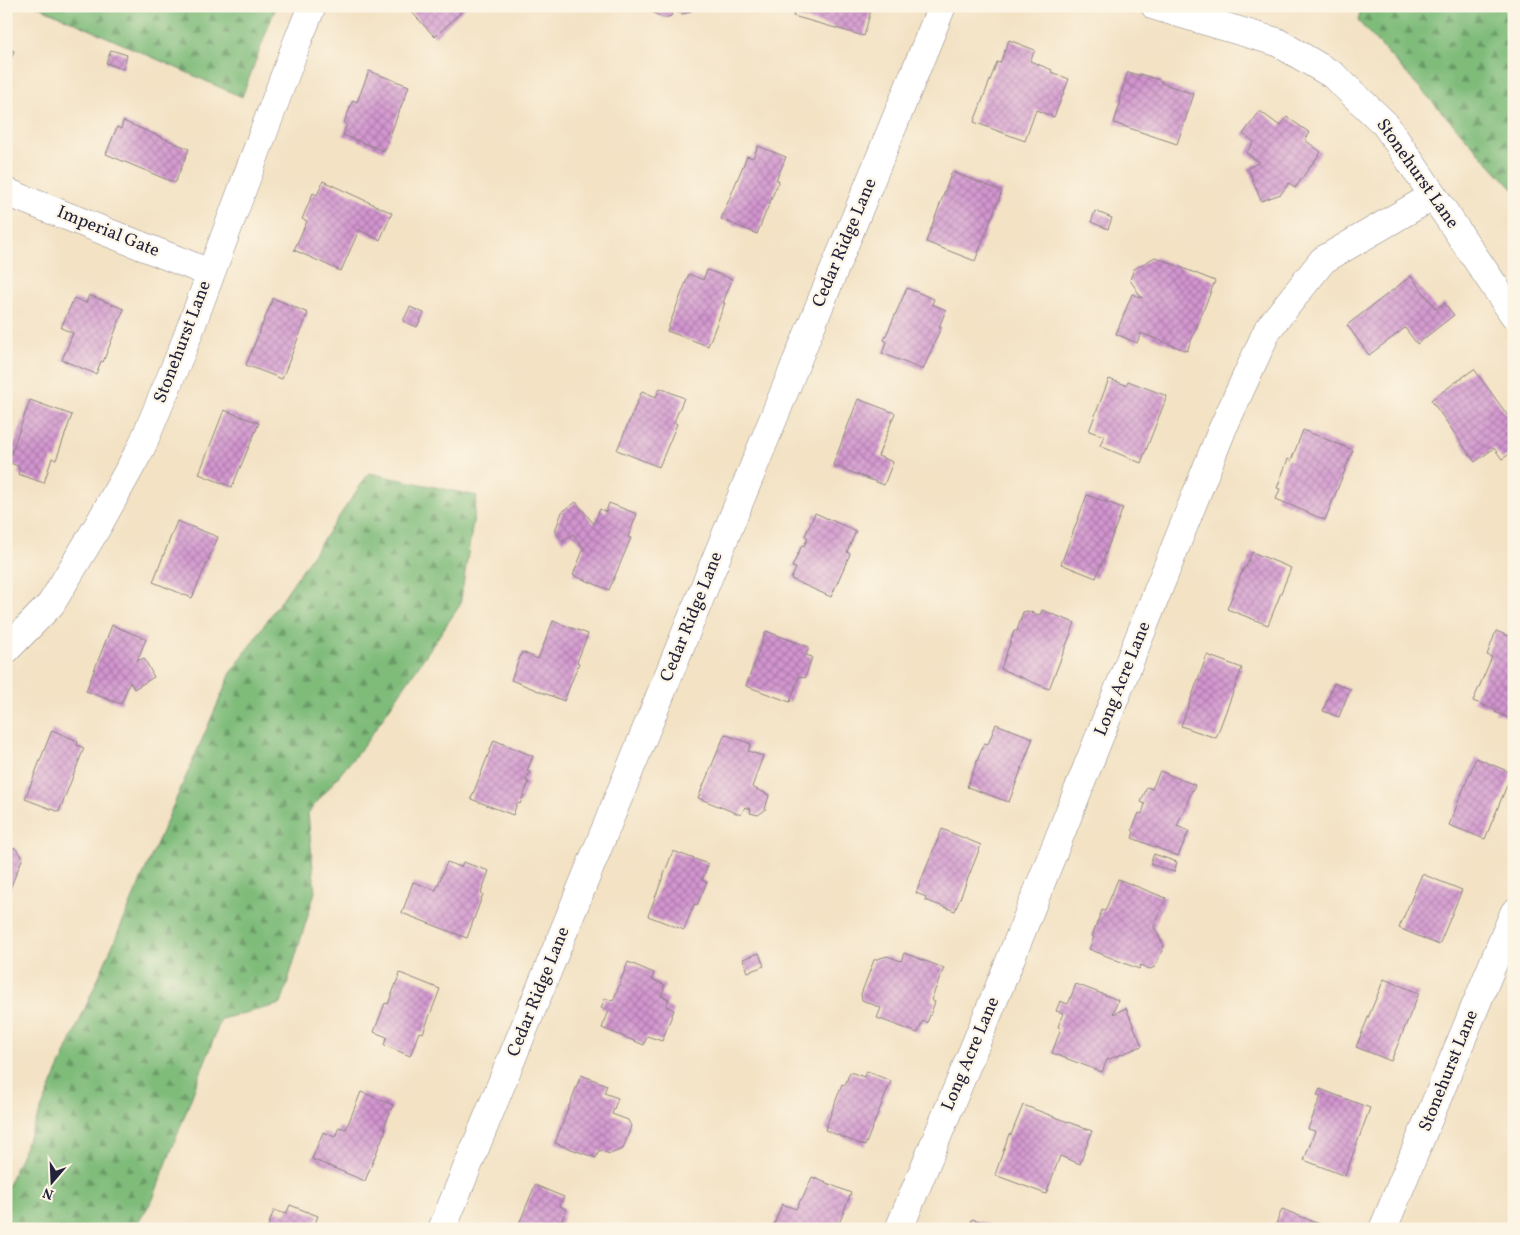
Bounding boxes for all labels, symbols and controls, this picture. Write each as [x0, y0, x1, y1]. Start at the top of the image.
street label: Stonehurst Lane [1370, 114, 1464, 234]
street label: Cedar Ridge Lane [807, 175, 883, 311]
street label: Imperial Gate [53, 200, 163, 264]
street label: Stonehurst Lane [148, 277, 218, 407]
street label: Cedar Ridge Lane [655, 548, 729, 686]
street label: Long Acre Lane [1089, 618, 1157, 740]
street label: Cedar Ridge Lane [502, 923, 576, 1061]
street label: Long Acre Lane [936, 993, 1006, 1115]
street label: Stonehurst Lane [1413, 1006, 1485, 1136]
north arrow [28, 1158, 78, 1208]
text: N [40, 1182, 56, 1204]

